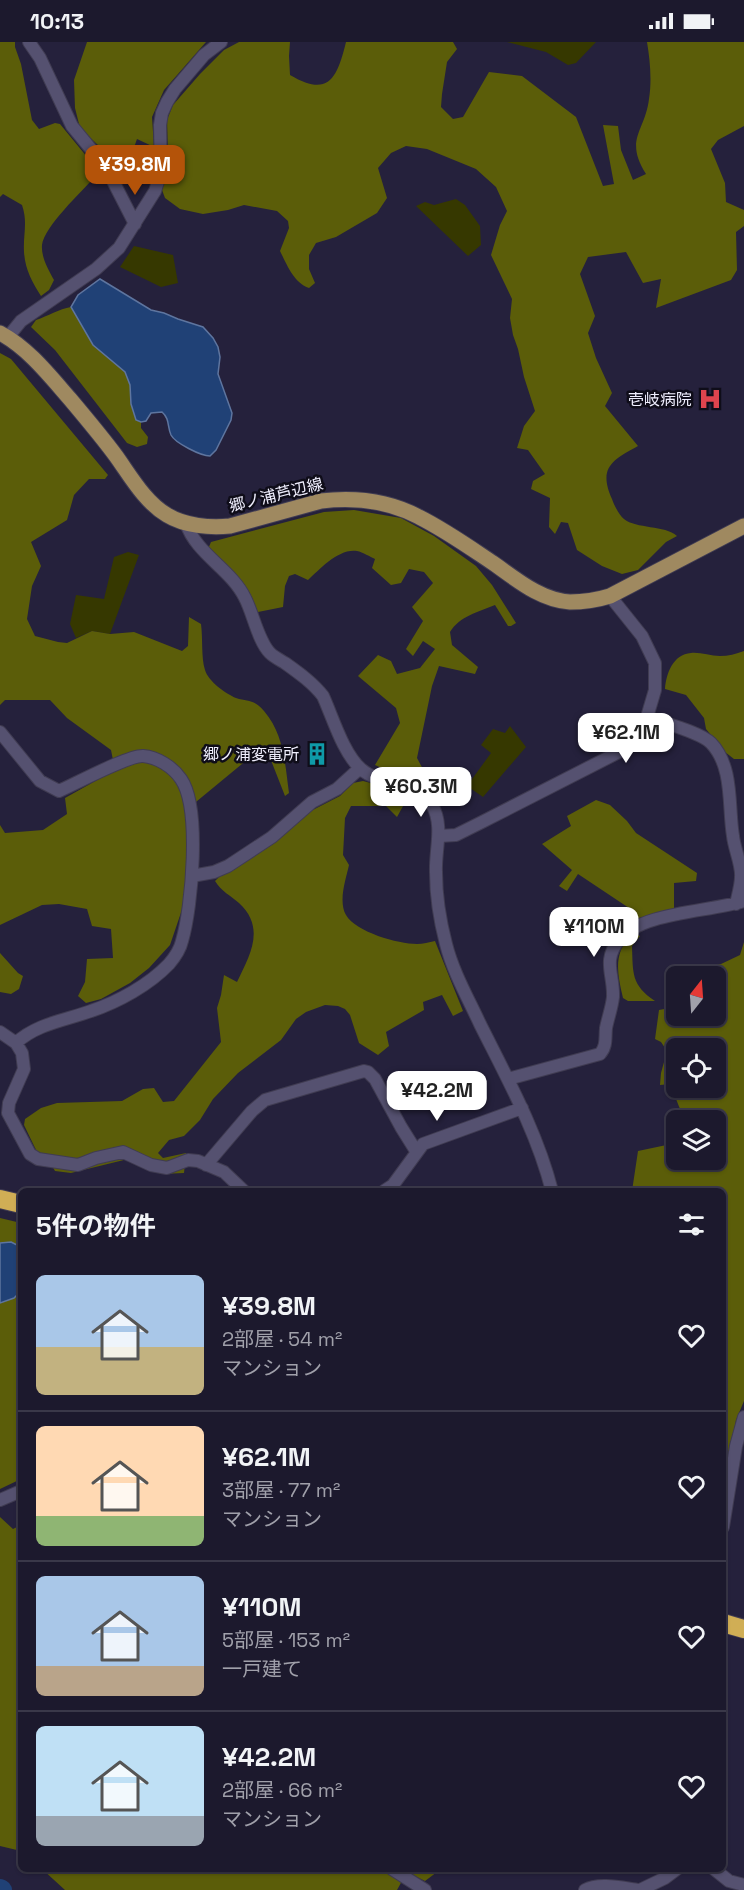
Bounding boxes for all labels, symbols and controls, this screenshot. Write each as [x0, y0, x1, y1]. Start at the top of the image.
text: 10:13 [30, 7, 84, 35]
pin: ¥39.8M [86, 145, 184, 196]
text: ¥39.8M [99, 151, 171, 177]
hospital icon: 壱岐病院 [697, 386, 723, 412]
place label: 壱岐病院 [628, 389, 692, 410]
street label: 郷ノ浦芦辺線 [227, 473, 325, 517]
pin: ¥62.1M [577, 713, 675, 764]
text: ¥62.1M [592, 719, 660, 745]
building icon: 郷ノ浦変電所 [304, 741, 330, 767]
place label: 郷ノ浦変電所 [203, 744, 299, 765]
pin: ¥60.3M [372, 767, 470, 818]
text: ¥60.3M [384, 773, 458, 799]
pin: ¥110M [552, 907, 636, 958]
text: ¥110M [563, 913, 625, 939]
north arrow [666, 966, 726, 1026]
map controls [666, 966, 726, 1170]
button: locate [666, 1038, 726, 1098]
pin: ¥42.2M [388, 1071, 486, 1122]
text: ¥42.2M [401, 1077, 473, 1103]
button: layers [666, 1110, 726, 1170]
icon: filters [675, 1208, 708, 1241]
text: 5件の物件 [36, 1209, 156, 1243]
text: ¥39.8M [222, 1289, 316, 1323]
icon: home [84, 1299, 156, 1371]
icon: heart [675, 1319, 708, 1352]
text: 2部屋 · 54 m² [222, 1326, 342, 1352]
text: マンション [222, 1355, 322, 1381]
text: ¥62.1M [222, 1440, 311, 1474]
icon: home [84, 1450, 156, 1522]
icon: heart [675, 1470, 708, 1503]
text: 3部屋 · 77 m² [222, 1477, 340, 1503]
text: マンション [222, 1506, 322, 1532]
text: ¥110M [222, 1590, 301, 1624]
icon: home [84, 1600, 156, 1672]
icon: heart [675, 1620, 708, 1653]
text: 5部屋 · 153 m² [222, 1627, 350, 1653]
text: 一戸建て [222, 1656, 302, 1682]
text: ¥42.2M [222, 1740, 316, 1774]
icon: home [84, 1750, 156, 1822]
icon: heart [675, 1770, 708, 1803]
text: 2部屋 · 66 m² [222, 1777, 342, 1803]
text: マンション [222, 1806, 322, 1832]

